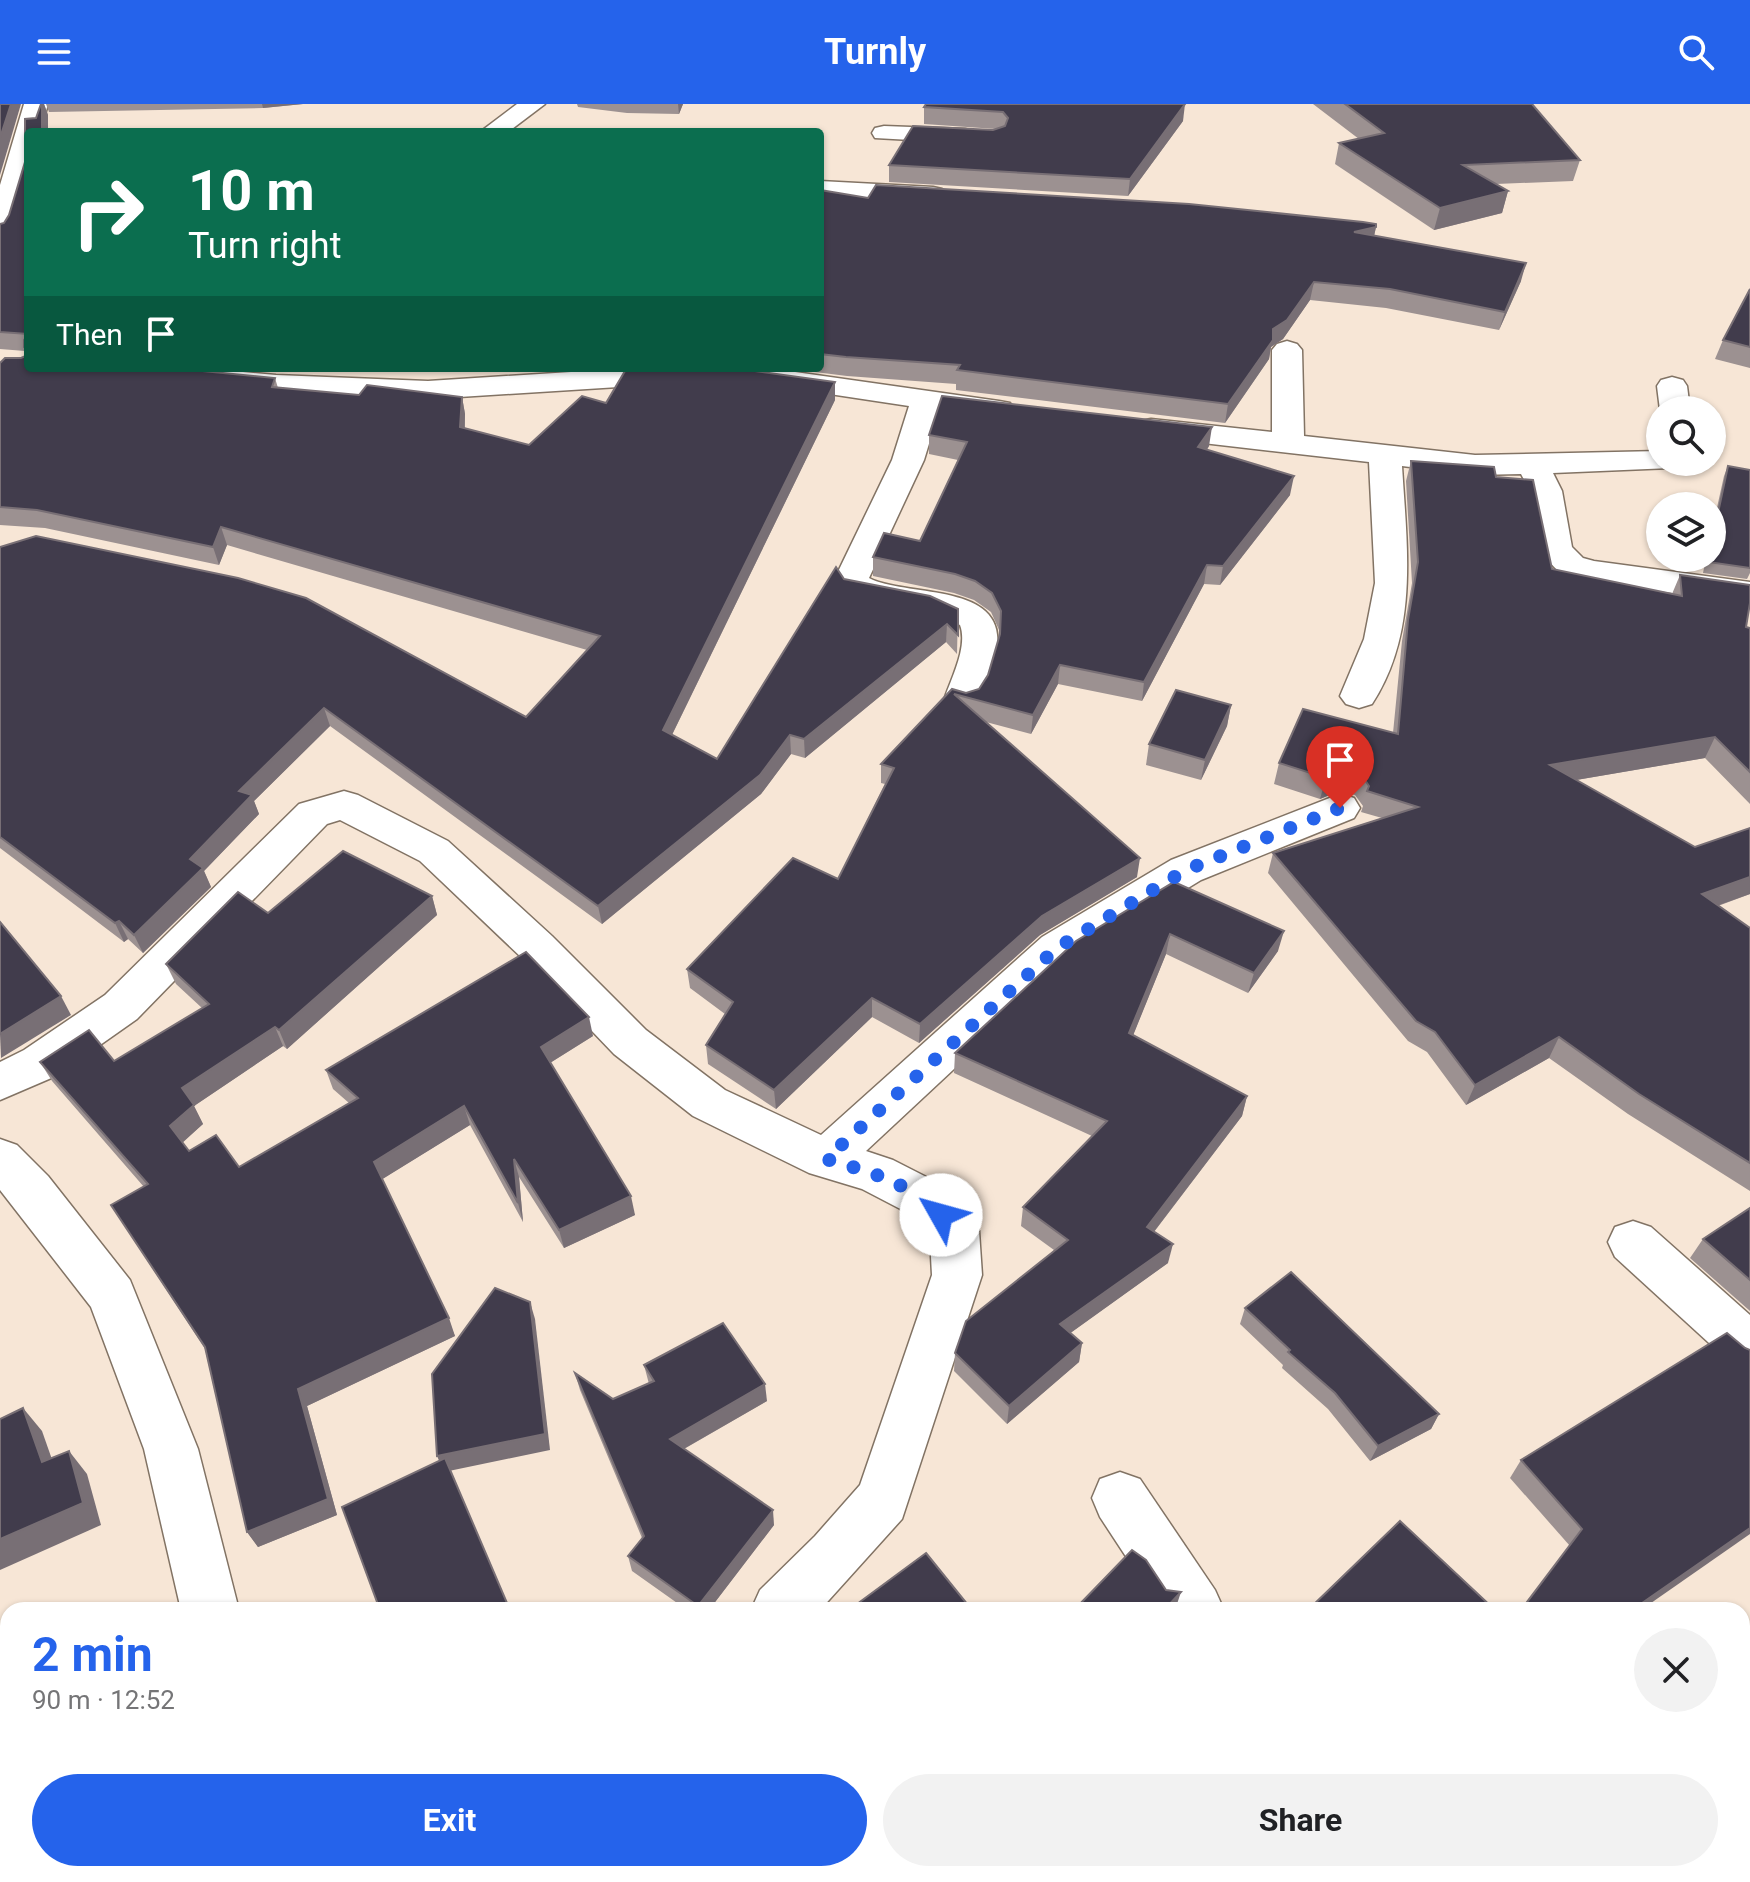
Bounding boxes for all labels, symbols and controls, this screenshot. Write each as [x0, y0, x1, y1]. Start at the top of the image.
icon: menu [32, 30, 76, 74]
icon: search [1674, 30, 1718, 74]
text: Turnly [824, 31, 926, 73]
text: 10 m [188, 158, 315, 224]
icon: right [56, 160, 160, 264]
text: Turn right [188, 225, 341, 267]
icon: arrive [139, 312, 183, 356]
text: Then [56, 317, 123, 352]
map controls [1646, 396, 1726, 572]
button: search [1646, 396, 1726, 476]
button: layers [1646, 492, 1726, 572]
pin [1306, 726, 1374, 808]
icon: arrive [1318, 738, 1362, 782]
position arrow [899, 1173, 983, 1257]
text: 2 min [32, 1626, 153, 1683]
button: close [1634, 1628, 1718, 1712]
text: 90 m · 12:52 [32, 1685, 175, 1715]
button: Exit [32, 1774, 867, 1866]
button: Share [883, 1774, 1718, 1866]

